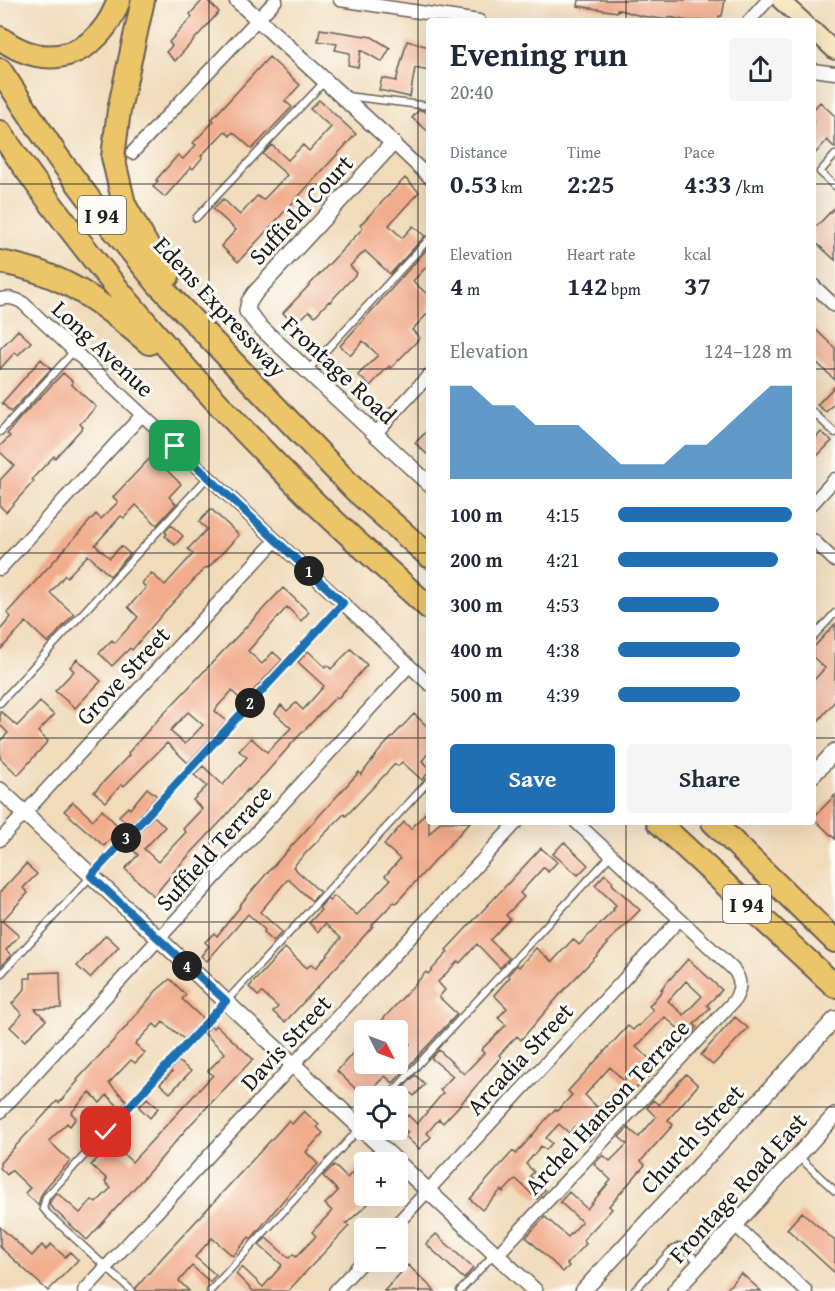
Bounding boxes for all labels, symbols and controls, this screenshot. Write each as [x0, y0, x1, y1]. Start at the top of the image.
text: Evening run [450, 30, 627, 78]
button: share [729, 38, 792, 101]
text: 20:40 [450, 77, 493, 106]
text: Distance [450, 140, 507, 164]
text: Time [567, 140, 601, 164]
text: Pace [684, 140, 715, 164]
street label: Suffield Court [240, 146, 361, 273]
text: 0.53 [450, 164, 498, 203]
text: 2:25 [567, 164, 615, 203]
text: 4:33 [684, 164, 732, 203]
text: km [498, 175, 522, 199]
text: /km [732, 175, 764, 199]
road number: I 94 [78, 196, 126, 234]
street label: Edens Expressway [146, 228, 295, 385]
text: Elevation [450, 242, 513, 266]
text: Heart rate [567, 242, 636, 266]
text: kcal [684, 242, 711, 266]
text: 4 [450, 266, 463, 305]
text: 142 [567, 266, 607, 305]
text: 37 [684, 266, 711, 305]
text: m [463, 277, 480, 301]
text: bpm [607, 277, 641, 301]
street label: Long Avenue [44, 292, 162, 405]
street label: Frontage Road [274, 307, 405, 432]
text: Elevation [450, 336, 528, 365]
text: 124–128 m [704, 336, 792, 365]
pin [149, 420, 200, 471]
icon: arrive [158, 429, 191, 462]
text: 100 m [450, 500, 503, 529]
text: 4:15 [546, 500, 580, 529]
text: 200 m [450, 545, 503, 574]
text: 4:21 [546, 545, 580, 574]
pin: 1 [294, 556, 324, 586]
text: 1 [305, 559, 313, 583]
text: 300 m [450, 590, 503, 619]
text: 4:53 [546, 590, 580, 619]
street label: Grove Street [68, 618, 178, 733]
text: 400 m [450, 635, 503, 664]
text: 4:38 [546, 635, 580, 664]
text: 500 m [450, 680, 503, 709]
text: 4:39 [546, 680, 580, 709]
pin: 2 [235, 688, 265, 718]
text: 2 [246, 691, 254, 715]
button: Save [450, 744, 615, 813]
button: Share [627, 744, 792, 813]
street label: Suffield Terrace [147, 777, 280, 919]
pin: 3 [111, 823, 141, 853]
text: 3 [122, 826, 130, 850]
road number: I 94 [723, 885, 771, 923]
pin: 4 [172, 951, 202, 981]
text: 4 [183, 954, 191, 978]
street label: Davis Street [232, 987, 340, 1098]
street label: Arcadia Street [458, 994, 582, 1123]
street label: Archel Hanson Terrace [516, 1011, 698, 1202]
north arrow [354, 1020, 408, 1074]
map controls [354, 1020, 408, 1272]
street label: Church Street [632, 1076, 752, 1201]
button: locate [354, 1086, 408, 1140]
street label: Frontage Road East [660, 1104, 815, 1271]
pin [80, 1106, 131, 1157]
icon: check [89, 1115, 122, 1148]
button: + [354, 1152, 408, 1206]
button: − [354, 1218, 408, 1272]

